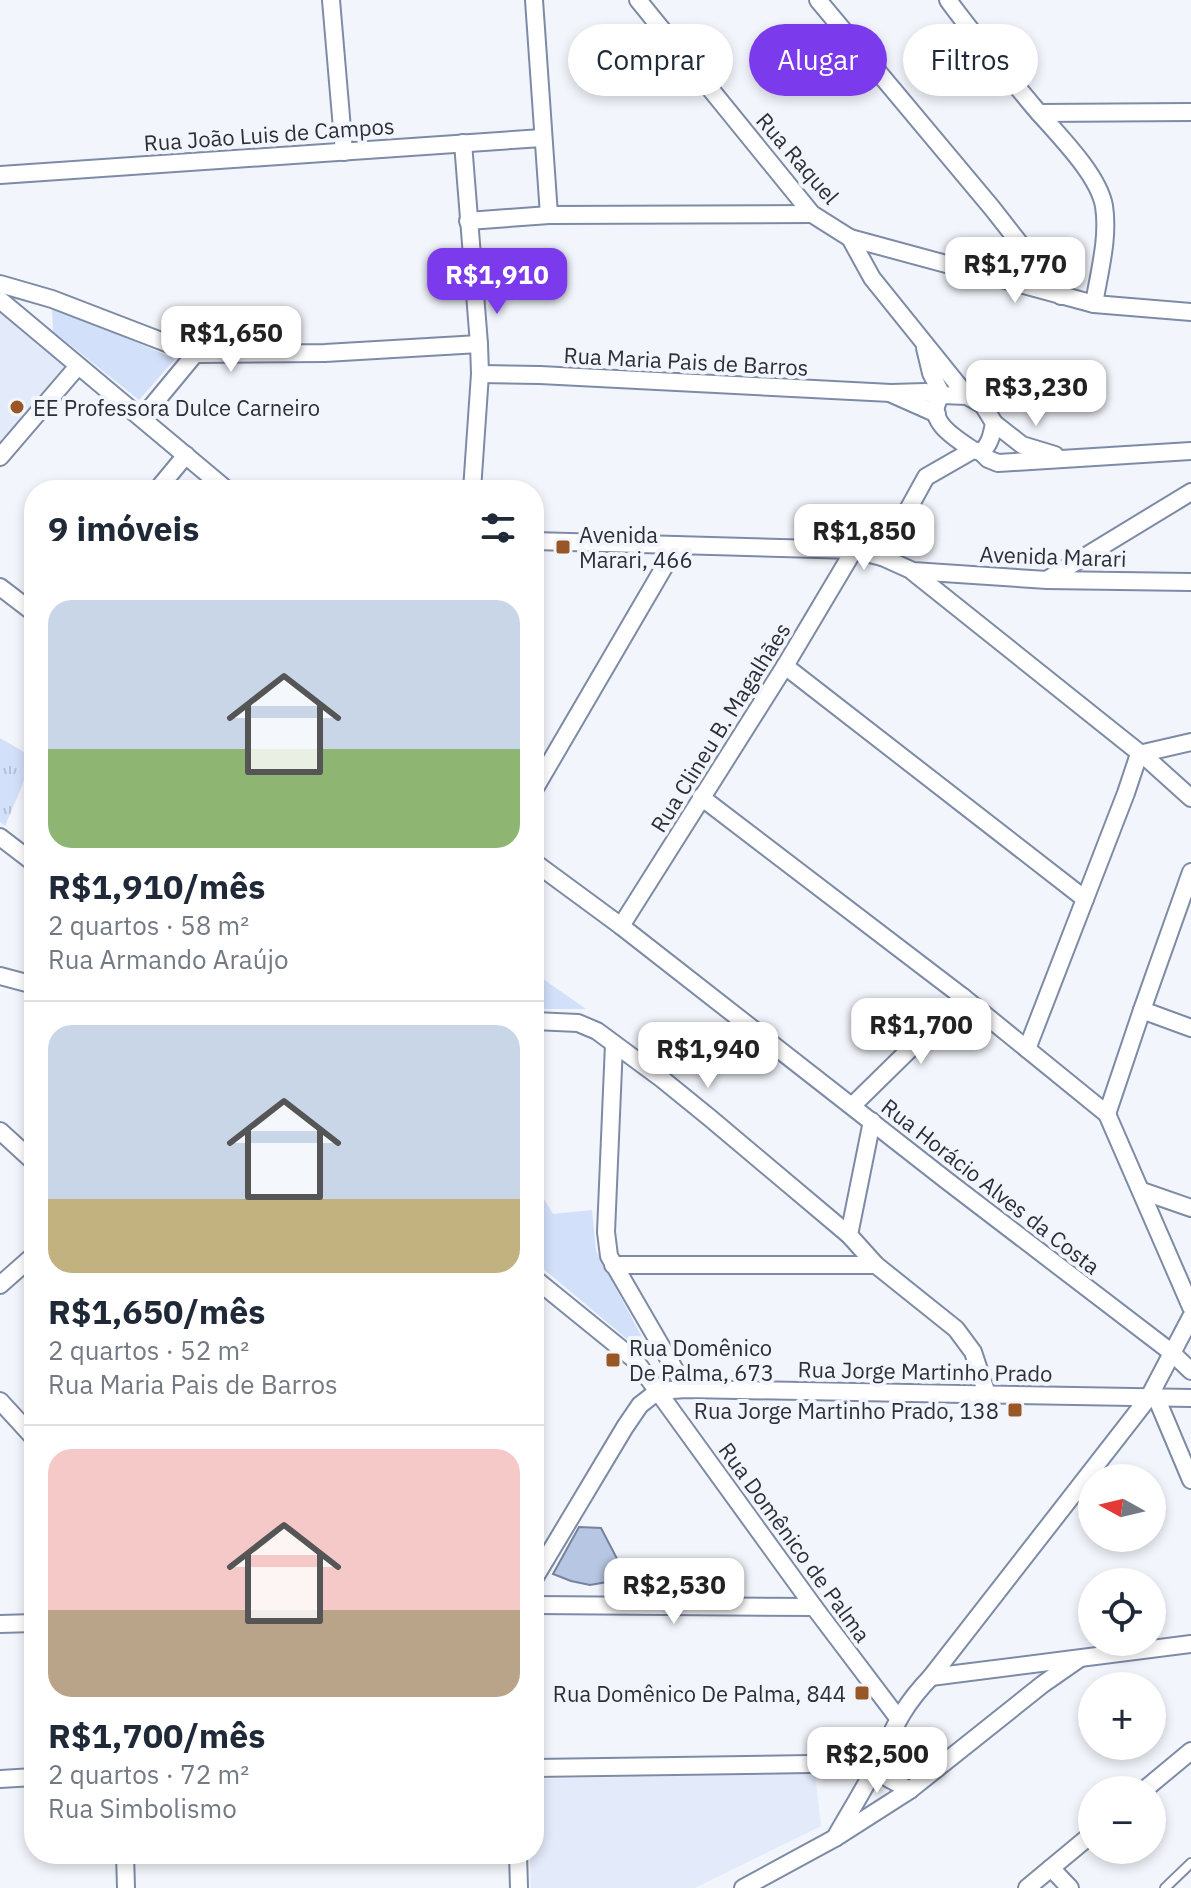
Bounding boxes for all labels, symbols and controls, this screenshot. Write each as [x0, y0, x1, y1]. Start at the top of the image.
chip: Comprar [568, 24, 733, 96]
chip: Alugar [749, 24, 887, 96]
chip: Filtros [903, 24, 1038, 96]
street label: Rua Raquel [750, 106, 846, 210]
street label: Rua João Luis de Campos [143, 111, 395, 157]
pin: R$1,770 [941, 237, 1089, 305]
text: R$1,770 [963, 246, 1067, 280]
pin: R$1,910 [423, 248, 571, 316]
text: R$1,910 [445, 257, 549, 291]
pin: R$1,650 [157, 306, 305, 374]
text: R$1,650 [179, 315, 283, 349]
street label: Rua Maria Pais de Barros [563, 340, 809, 382]
pin: R$3,230 [962, 360, 1110, 428]
text: R$3,230 [984, 369, 1088, 403]
place label: EE Professora Dulce Carneiro [33, 393, 320, 422]
marker: EE Professora Dulce Carneiro [8, 398, 26, 416]
pin: R$1,850 [790, 504, 938, 572]
text: 9 imóveis [48, 506, 199, 550]
icon: filters [476, 506, 520, 550]
text: R$1,850 [812, 513, 916, 547]
place label: Avenida Marari, 466 [579, 520, 693, 574]
marker: Avenida Marari, 466 [554, 538, 572, 556]
street label: Avenida Marari [979, 539, 1127, 573]
street label: Rua Clineu B. Magalhães [644, 617, 796, 837]
icon: home [212, 652, 356, 796]
text: R$1,910/mês [48, 864, 265, 908]
text: 2 quartos · 58 m² [48, 908, 249, 942]
text: Rua Armando Araújo [48, 942, 289, 976]
pin: R$1,700 [847, 998, 995, 1066]
text: R$1,700 [869, 1007, 973, 1041]
pin: R$1,940 [634, 1022, 782, 1090]
text: R$1,940 [656, 1031, 760, 1065]
icon: home [212, 1077, 356, 1221]
street label: Rua Horácio Alves da Costa [876, 1092, 1106, 1281]
text: R$1,650/mês [48, 1289, 265, 1333]
text: 2 quartos · 52 m² [48, 1333, 249, 1367]
place label: Rua Domênico De Palma, 673 [629, 1333, 774, 1387]
marker: Rua Domênico De Palma, 673 [604, 1351, 622, 1369]
street label: Rua Jorge Martinho Prado [797, 1354, 1053, 1388]
text: Rua Maria Pais de Barros [48, 1367, 338, 1401]
place label: Rua Jorge Martinho Prado, 138 [694, 1396, 999, 1425]
marker: Rua Jorge Martinho Prado, 138 [1006, 1401, 1024, 1419]
street label: Rua Domênico de Palma [713, 1436, 877, 1648]
north arrow [1078, 1464, 1166, 1552]
map controls [1078, 1464, 1166, 1864]
icon: home [212, 1501, 356, 1645]
pin: R$2,530 [600, 1558, 748, 1626]
text: R$2,530 [622, 1567, 726, 1601]
button: locate [1078, 1568, 1166, 1656]
button: + [1078, 1672, 1166, 1760]
place label: Rua Domênico De Palma, 844 [553, 1679, 846, 1708]
marker: Rua Domênico De Palma, 844 [853, 1684, 871, 1702]
text: R$1,700/mês [48, 1713, 265, 1757]
pin: R$2,500 [803, 1727, 951, 1795]
text: R$2,500 [825, 1736, 929, 1770]
text: 2 quartos · 72 m² [48, 1757, 249, 1791]
button: − [1078, 1776, 1166, 1864]
text: Rua Simbolismo [48, 1791, 237, 1825]

